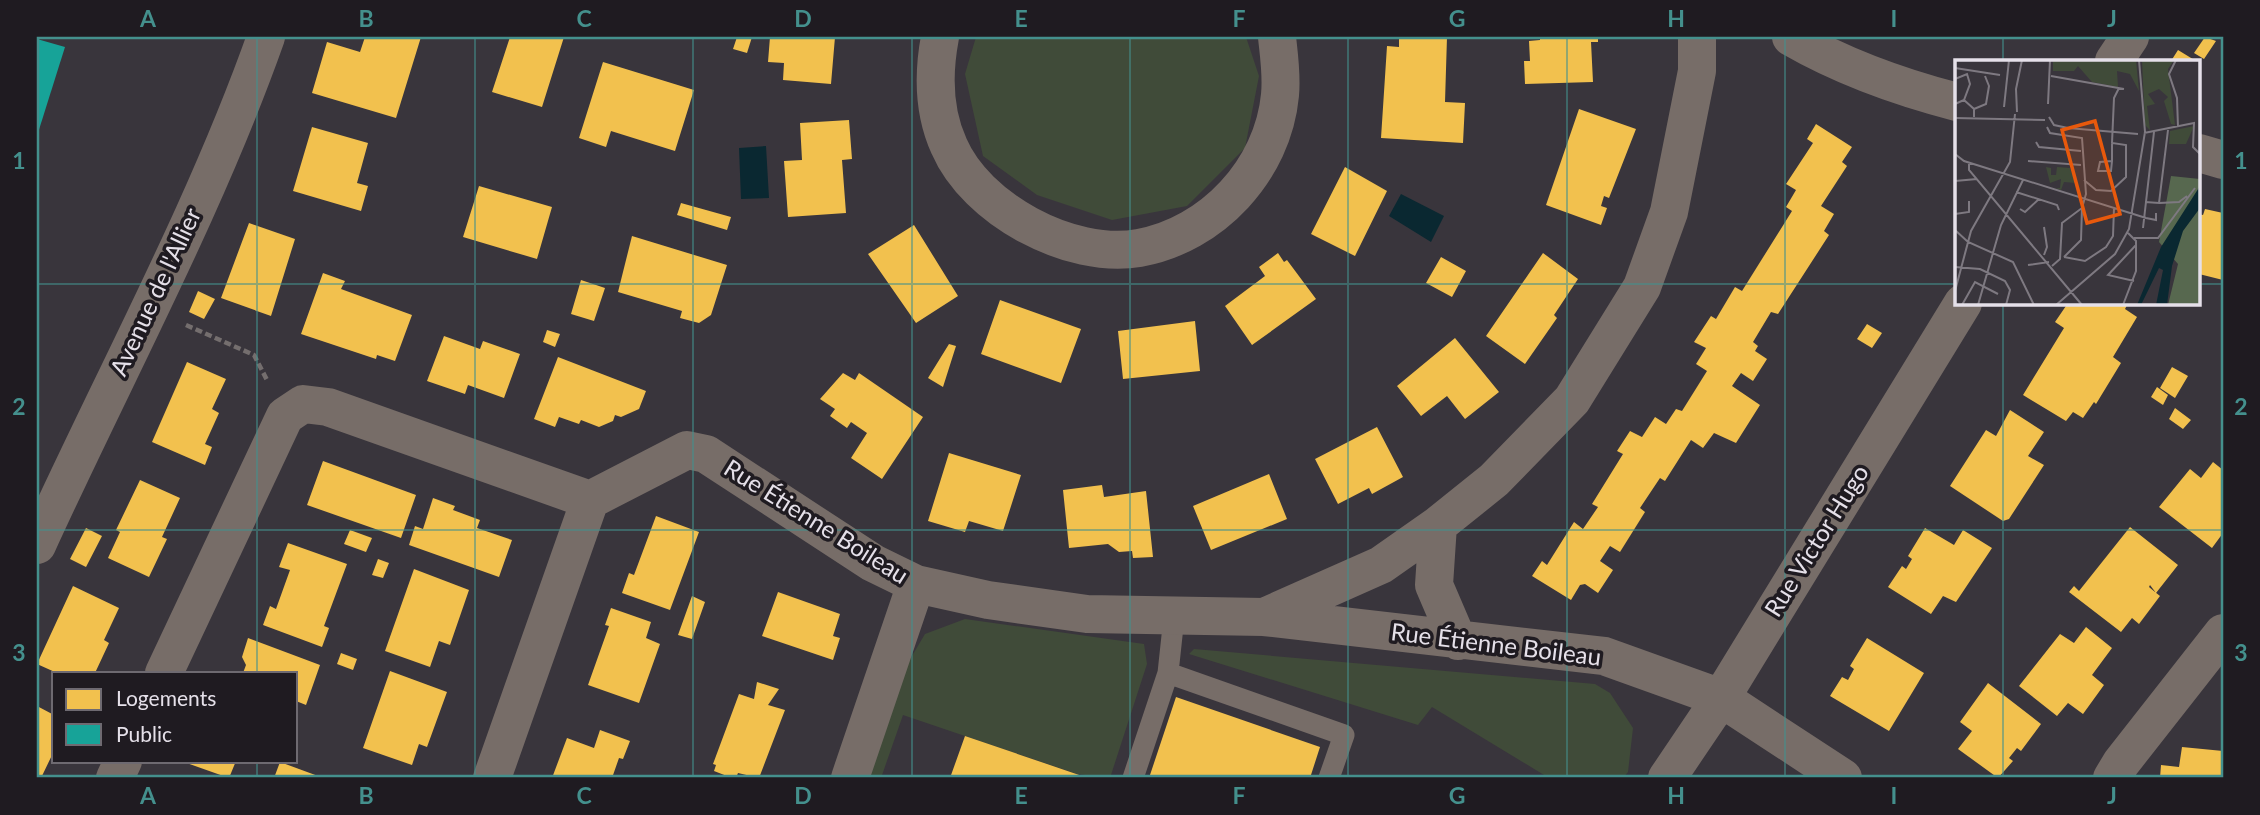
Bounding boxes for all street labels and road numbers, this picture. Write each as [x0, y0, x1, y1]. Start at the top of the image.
street label: Avenue de l'Allier [103, 203, 206, 380]
street label: Rue Étienne Boileau [719, 452, 914, 589]
street label: Rue Victor Hugo [1758, 459, 1874, 621]
street label: Rue Étienne Boileau [1389, 616, 1603, 671]

